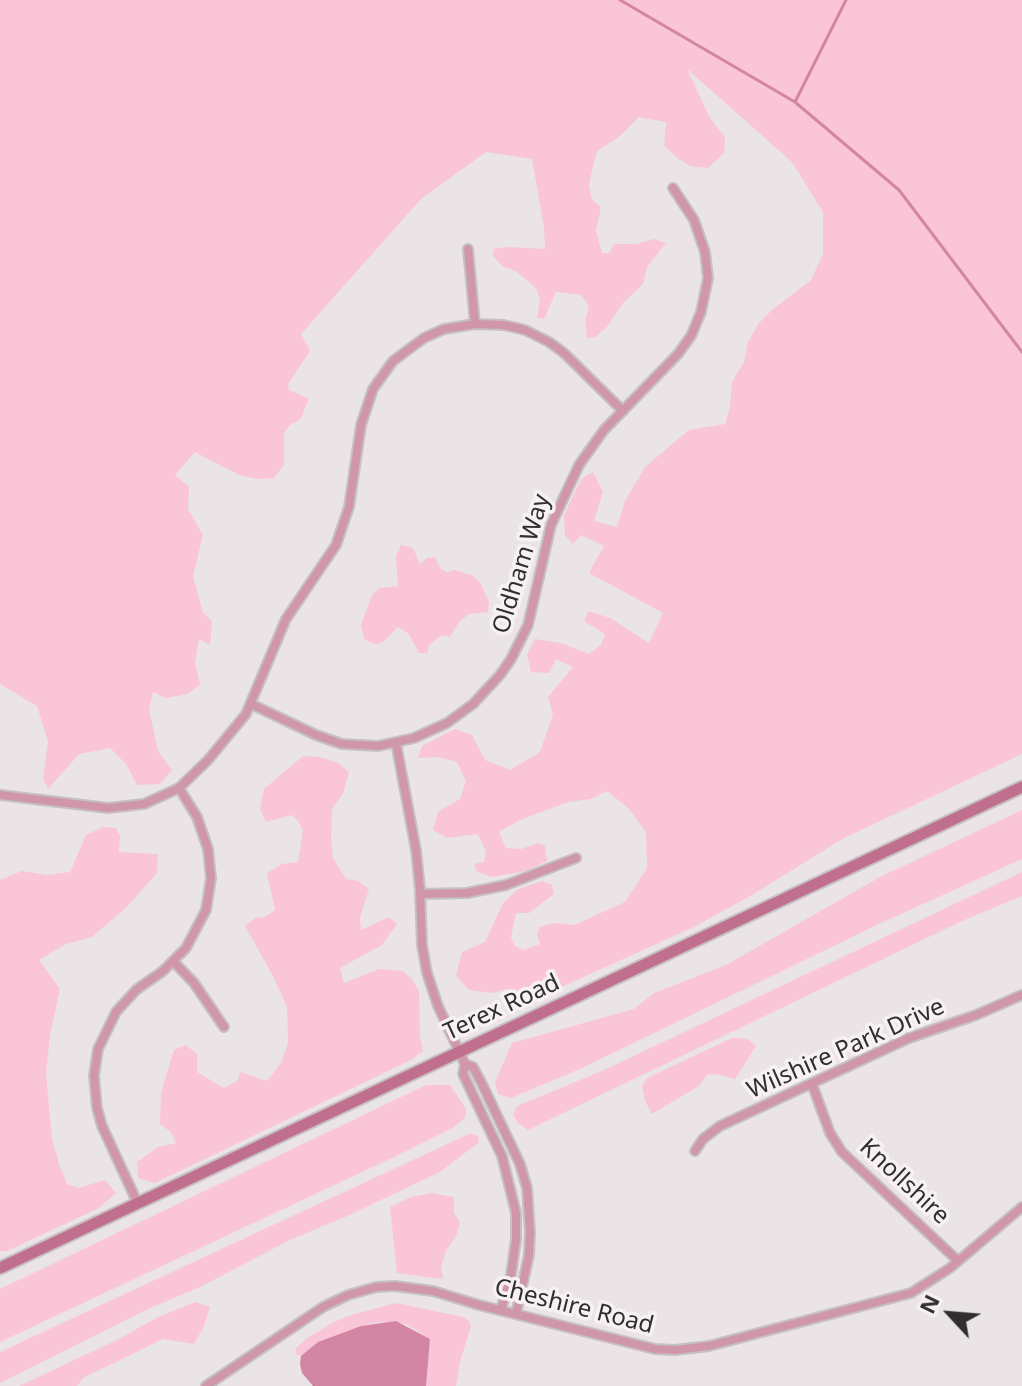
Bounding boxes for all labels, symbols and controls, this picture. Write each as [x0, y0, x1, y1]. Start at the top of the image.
street label: Oldham Way [487, 491, 557, 637]
street label: Terex Road [440, 969, 564, 1047]
street label: Wilshire Park Drive [743, 993, 949, 1105]
street label: Knollshire [853, 1133, 955, 1231]
street label: Cheshire Road [491, 1273, 657, 1341]
north arrow [910, 1274, 990, 1354]
text: N [911, 1289, 946, 1318]

